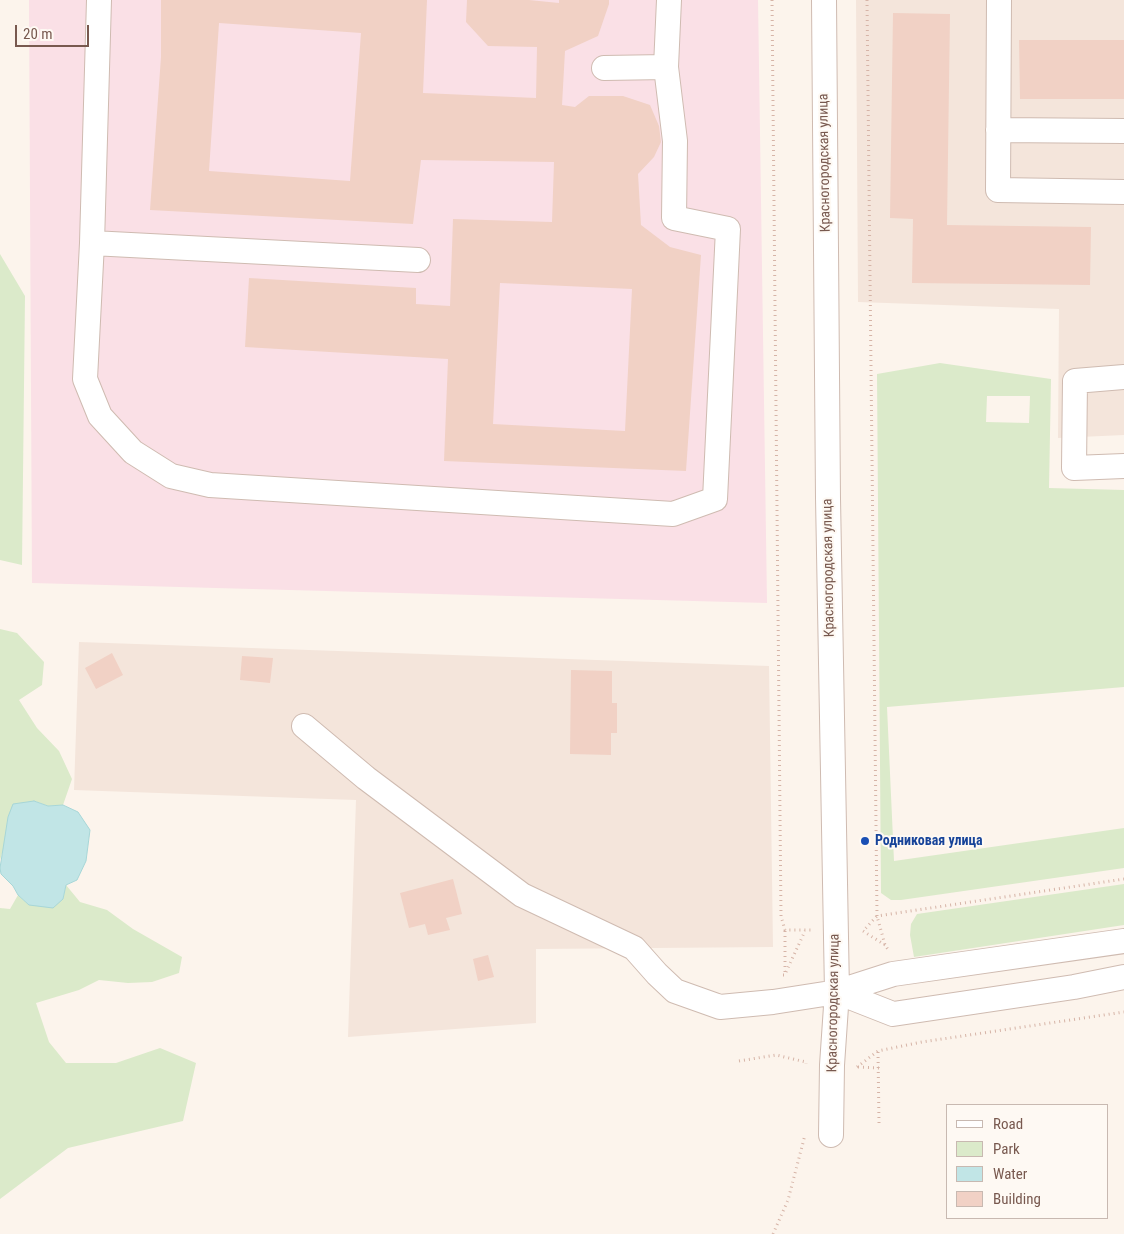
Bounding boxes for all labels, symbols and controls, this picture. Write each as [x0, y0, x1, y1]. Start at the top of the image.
scale bar [18, 15, 91, 47]
text: 20 m [23, 25, 53, 43]
street label: Красногородская улица [815, 94, 835, 232]
street label: Красногородская улица [819, 499, 839, 637]
place label: Родниковая улица [875, 833, 983, 849]
marker: Родниковая улица [859, 835, 871, 847]
street label: Красногородская улица [824, 934, 844, 1072]
legend [946, 1104, 1109, 1219]
text: Road [993, 1115, 1023, 1133]
text: Park [993, 1140, 1020, 1158]
text: Water [993, 1165, 1027, 1183]
text: Building [993, 1190, 1041, 1208]

